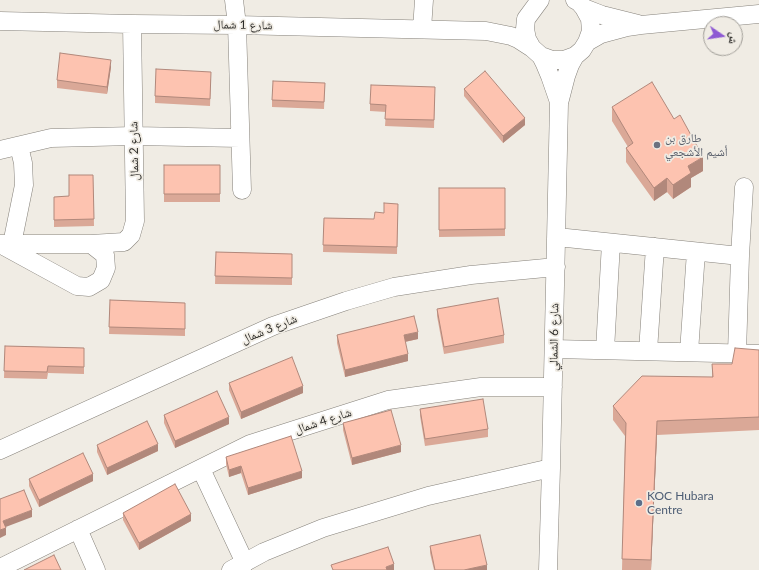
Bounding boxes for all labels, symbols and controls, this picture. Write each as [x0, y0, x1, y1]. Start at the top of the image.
north arrow [703, 16, 743, 56]
street label: شارع 1 شمال [213, 17, 273, 33]
text: ش [727, 31, 742, 46]
street label: شارع 2 شمال [126, 121, 142, 181]
place label: طارق بن أشيم الأشجعي [665, 131, 728, 159]
marker: طارق بن أشيم الأشجعي [652, 140, 662, 150]
street label: شارع 6 الشمالي [546, 303, 562, 371]
street label: شارع 3 شمال [239, 311, 299, 347]
street label: شارع 4 شمال [293, 405, 353, 437]
place label: KOC Hubara Centre [647, 489, 714, 517]
marker: KOC Hubara Centre [634, 498, 644, 508]

